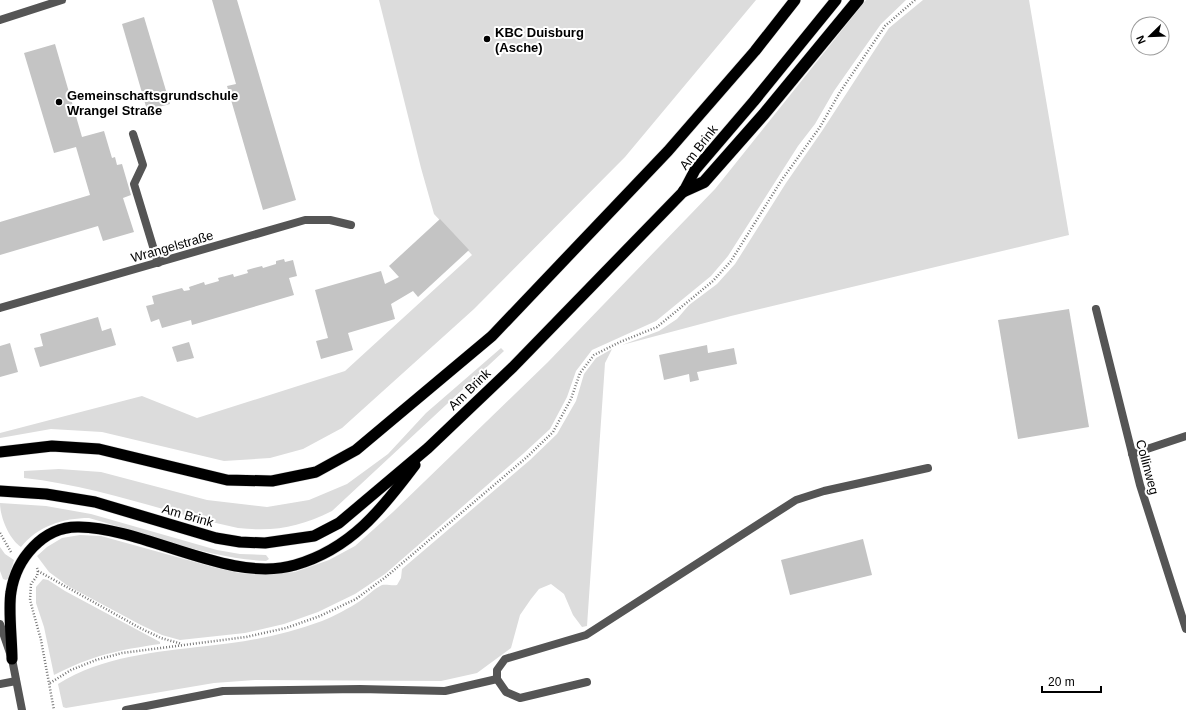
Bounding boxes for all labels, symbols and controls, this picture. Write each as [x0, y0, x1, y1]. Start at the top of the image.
north arrow [1130, 16, 1170, 56]
place label: KBC Duisburg (Asche) [495, 25, 584, 55]
marker: KBC Duisburg (Asche) [482, 34, 492, 44]
text: N [1134, 34, 1148, 46]
place label: Gemeinschaftsgrundschule Wrangel Straße [67, 88, 238, 118]
marker: Gemeinschaftsgrundschule Wrangel Straße [54, 97, 64, 107]
street label: Am Brink [676, 122, 721, 173]
street label: Wrangelstraße [129, 228, 215, 265]
street label: Am Brink [445, 365, 494, 413]
street label: Collinweg [1133, 438, 1162, 496]
street label: Am Brink [160, 501, 216, 530]
scale bar [1042, 668, 1101, 694]
text: 20 m [1048, 675, 1075, 689]

